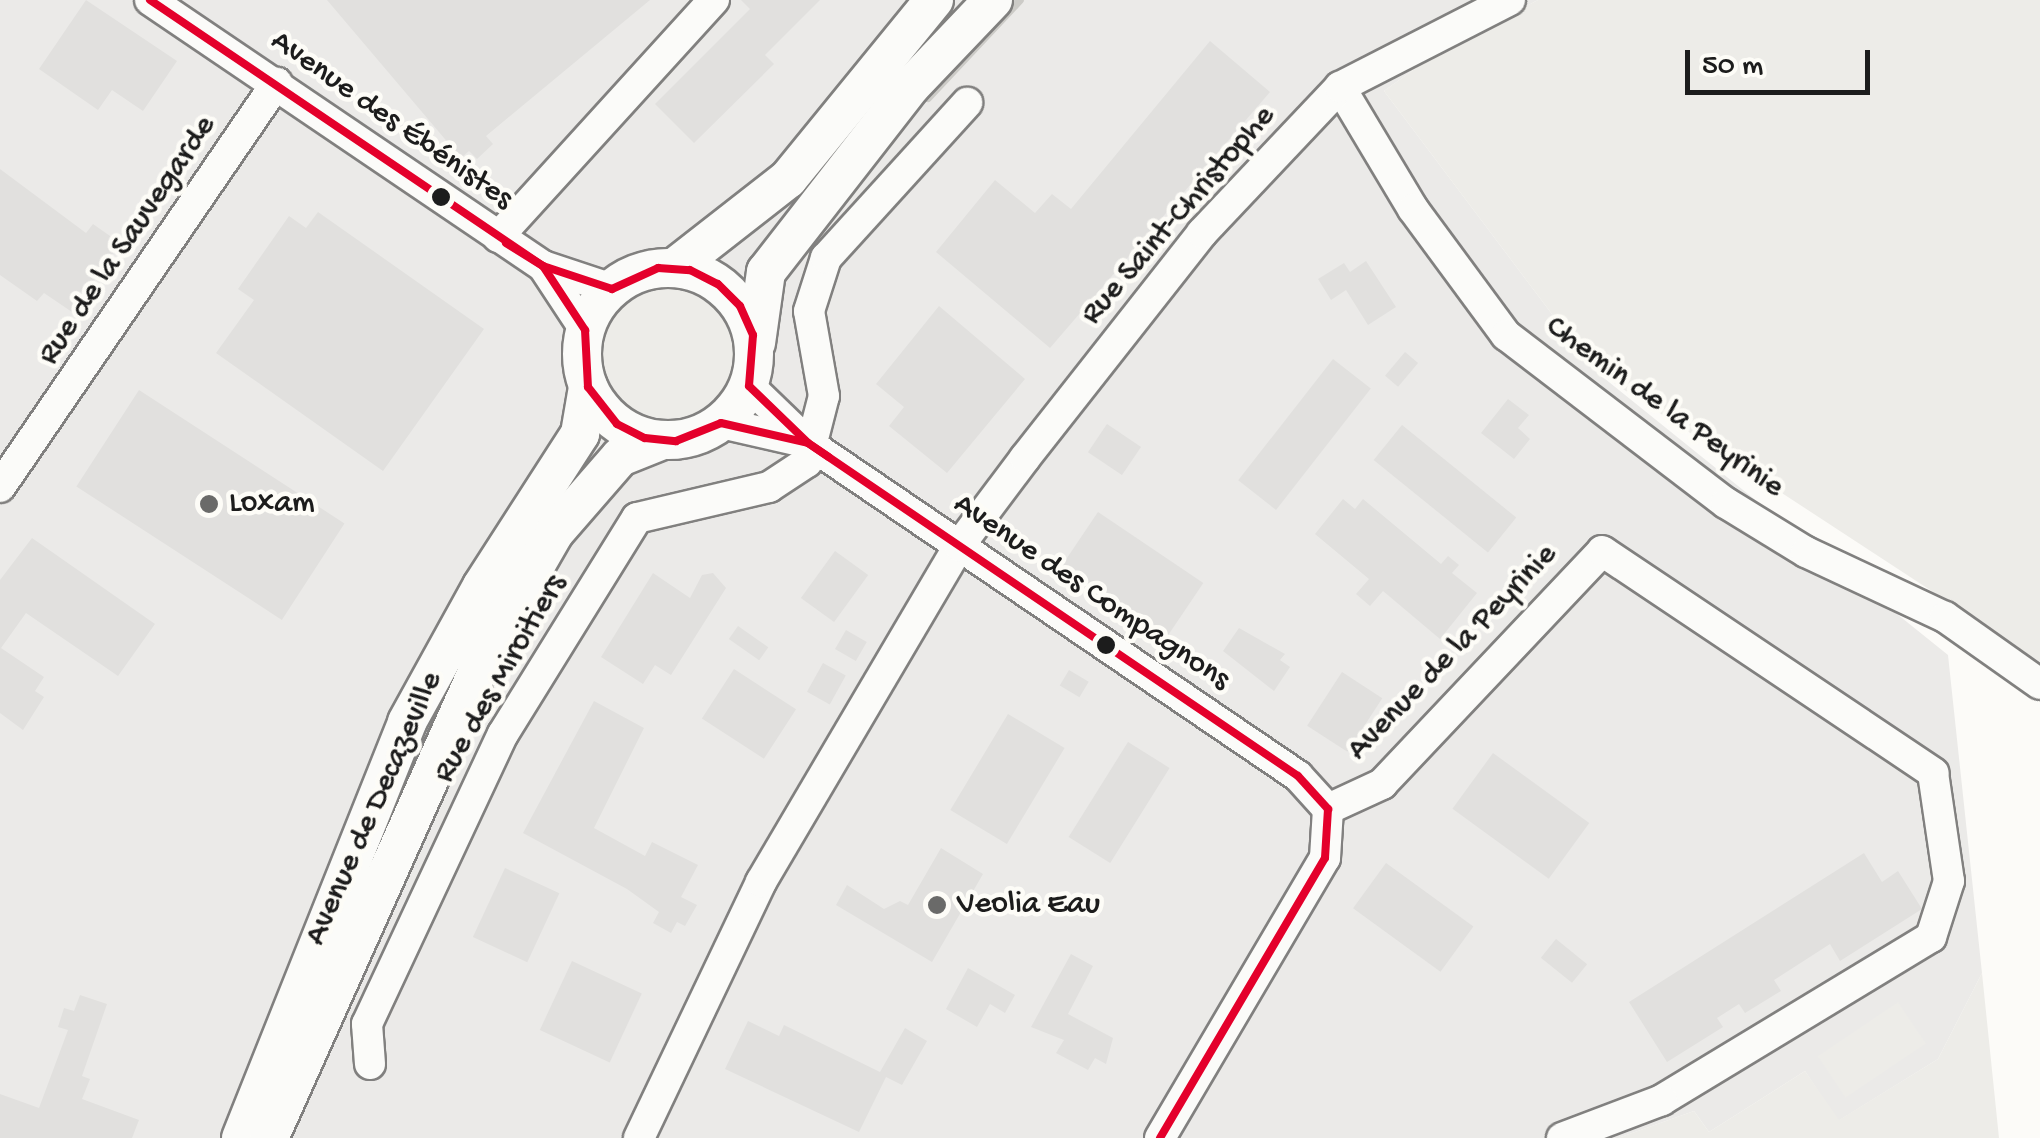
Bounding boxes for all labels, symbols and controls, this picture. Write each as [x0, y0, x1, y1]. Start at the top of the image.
street label: Avenue des Ébénistes [262, 23, 520, 219]
scale bar [1690, 30, 1875, 92]
text: 50 m [1702, 50, 1763, 85]
street label: Rue Saint-Christophe [1074, 99, 1284, 333]
street label: Rue de la Sauvegarde [30, 109, 226, 373]
unlabelled marker [431, 187, 451, 207]
street label: Chemin de la Peyrinie [1537, 309, 1791, 507]
place label: Loxam [229, 485, 315, 523]
street label: Avenue des Compagnons [945, 486, 1237, 700]
marker: Loxam [198, 493, 220, 515]
street label: Avenue de la Peyrinie [1340, 537, 1566, 769]
street label: Rue des Miroitiers [426, 568, 576, 790]
unlabelled marker [1096, 635, 1116, 655]
street label: Avenue de Decazeville [297, 666, 453, 952]
place label: Veolia Eau [957, 886, 1100, 924]
marker: Veolia Eau [926, 894, 948, 916]

